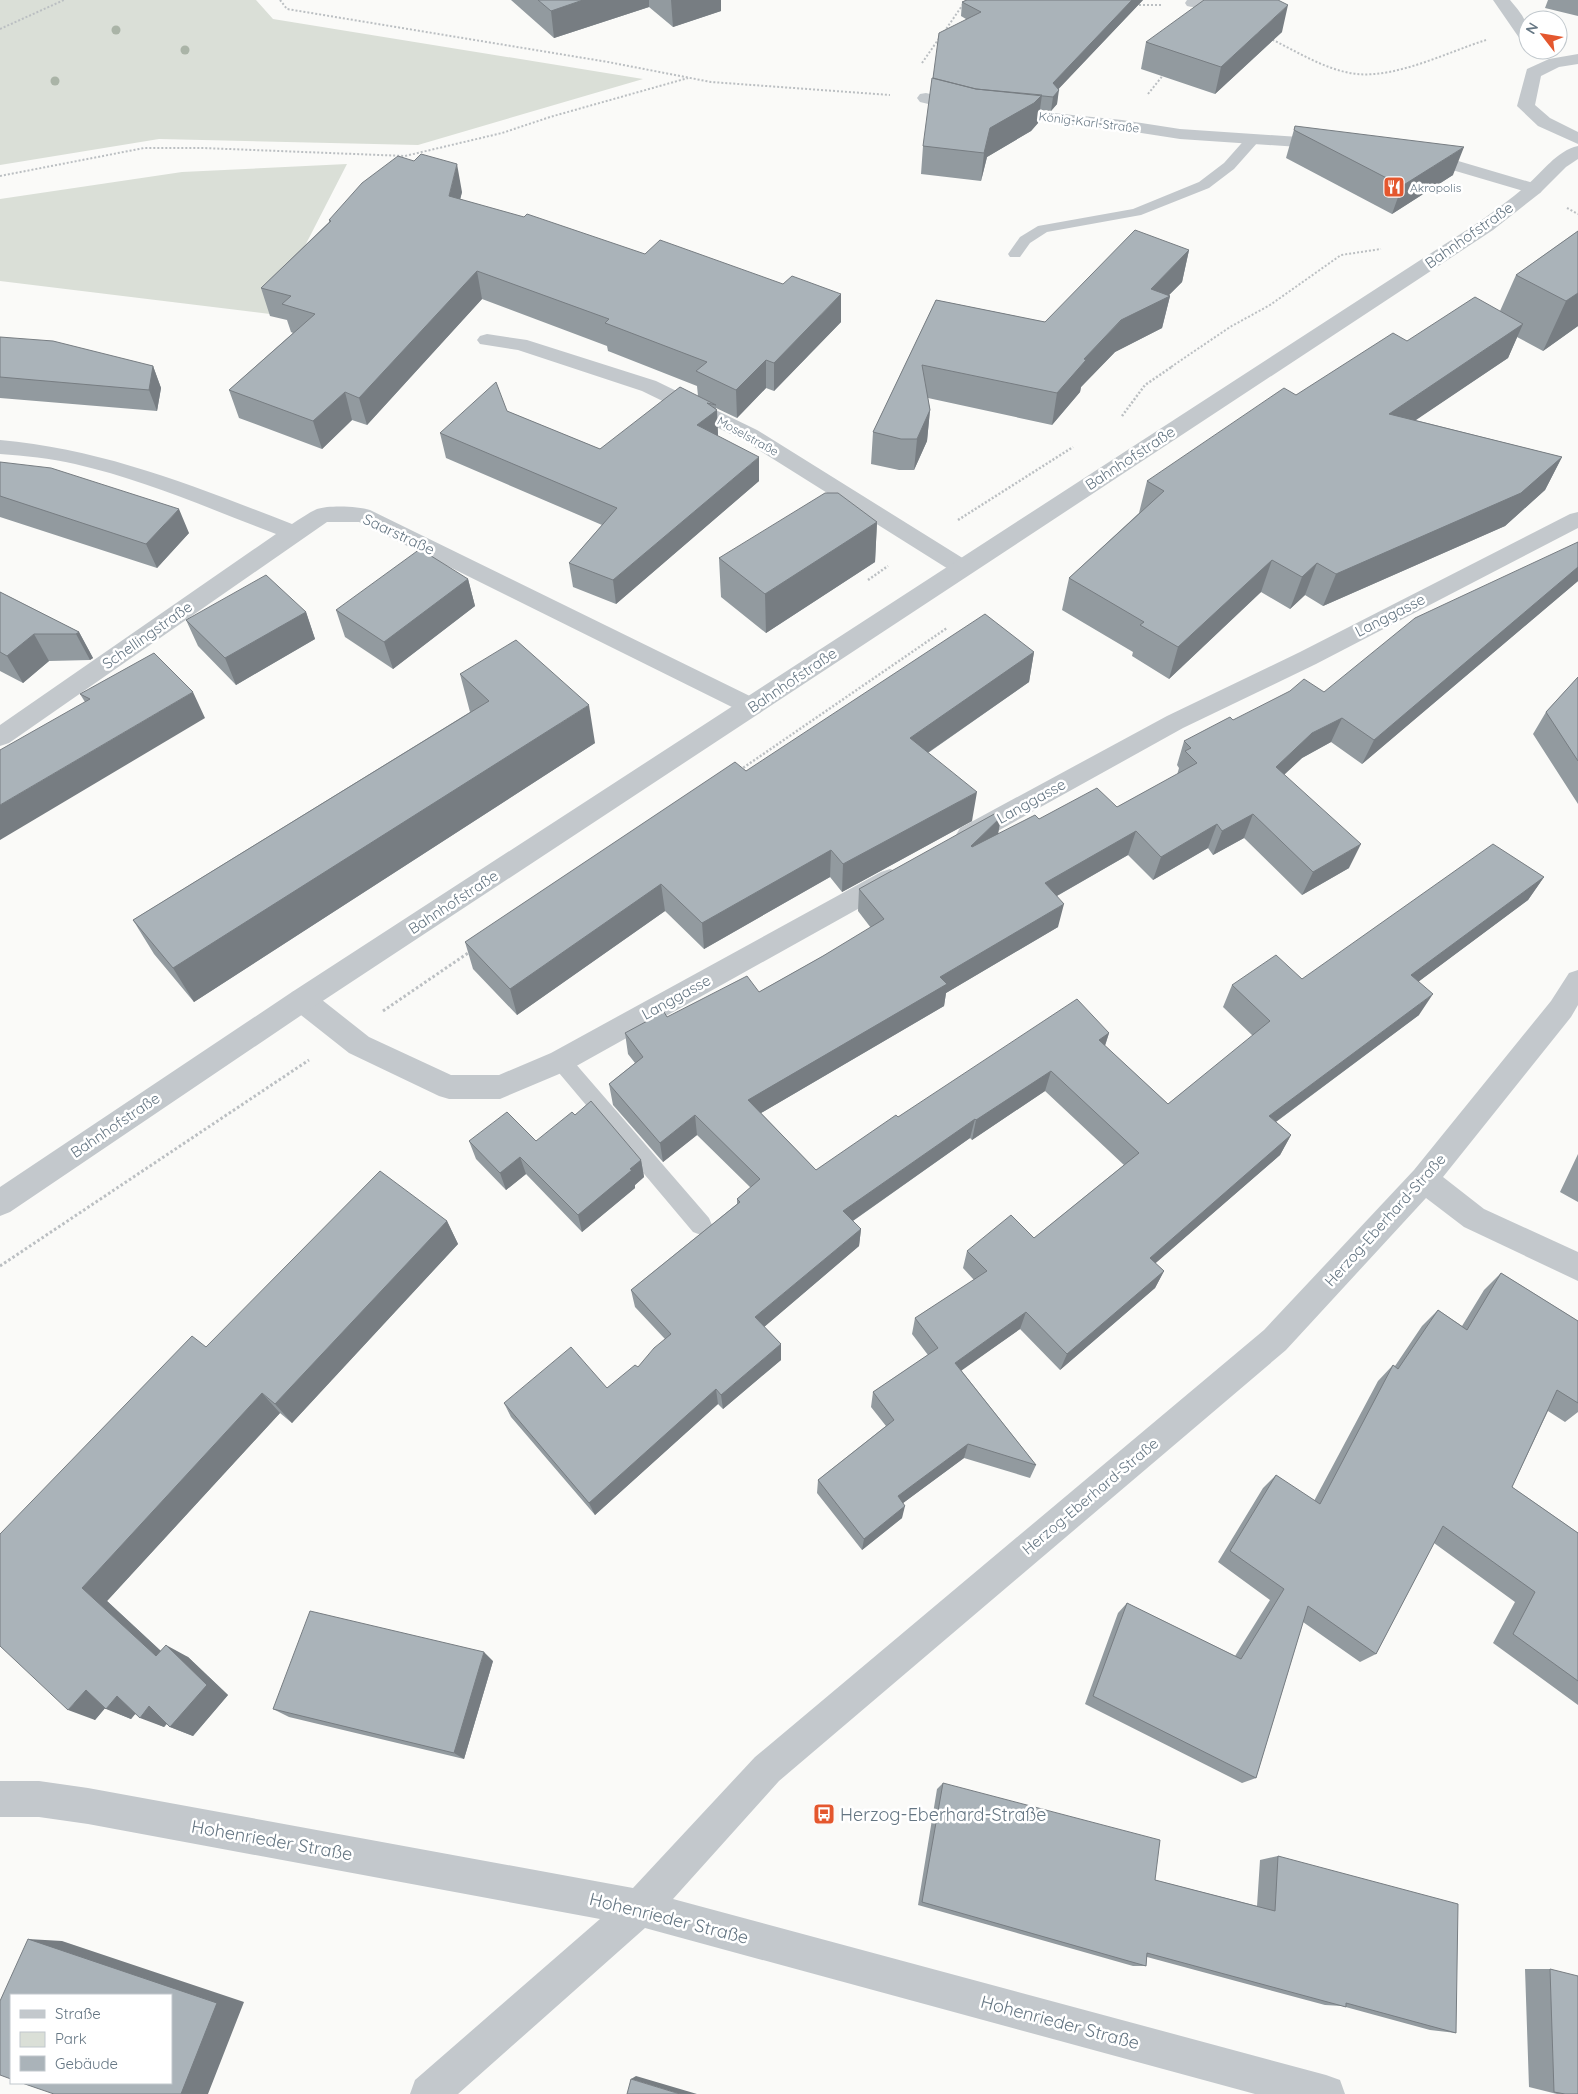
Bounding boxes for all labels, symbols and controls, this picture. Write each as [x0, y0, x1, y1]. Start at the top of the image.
north arrow [1518, 10, 1568, 60]
text: N [1521, 19, 1542, 37]
street label: König-Karl-Straße [1038, 108, 1140, 136]
restaurant icon: Akropolis [1382, 175, 1406, 199]
place label: Akropolis [1410, 180, 1462, 195]
street label: Bahnhofstraße [1421, 198, 1517, 272]
street label: Moselstraße [715, 413, 781, 459]
street label: Bahnhofstraße [1081, 422, 1179, 494]
street label: Saarstraße [360, 509, 438, 559]
street label: Langgasse [1352, 589, 1428, 641]
street label: Schellingstraße [98, 597, 196, 673]
street label: Bahnhofstraße [744, 643, 840, 717]
street label: Langgasse [993, 774, 1069, 828]
street label: Bahnhofstraße [404, 866, 502, 938]
street label: Langgasse [638, 970, 714, 1024]
street label: Bahnhofstraße [67, 1088, 163, 1162]
street label: Herzog-Eberhard-Straße [1320, 1150, 1450, 1290]
street label: Herzog-Eberhard-Straße [1018, 1433, 1162, 1559]
bus stop icon: Herzog-Eberhard-Straße [812, 1802, 836, 1826]
place label: Herzog-Eberhard-Straße [840, 1803, 1046, 1826]
street label: Hohenrieder Straße [190, 1814, 354, 1866]
street label: Hohenrieder Straße [587, 1887, 751, 1949]
street label: Hohenrieder Straße [978, 1990, 1142, 2054]
legend [10, 1994, 172, 2084]
text: Straße [55, 2004, 101, 2023]
text: Park [55, 2029, 87, 2048]
text: Gebäude [55, 2054, 118, 2073]

